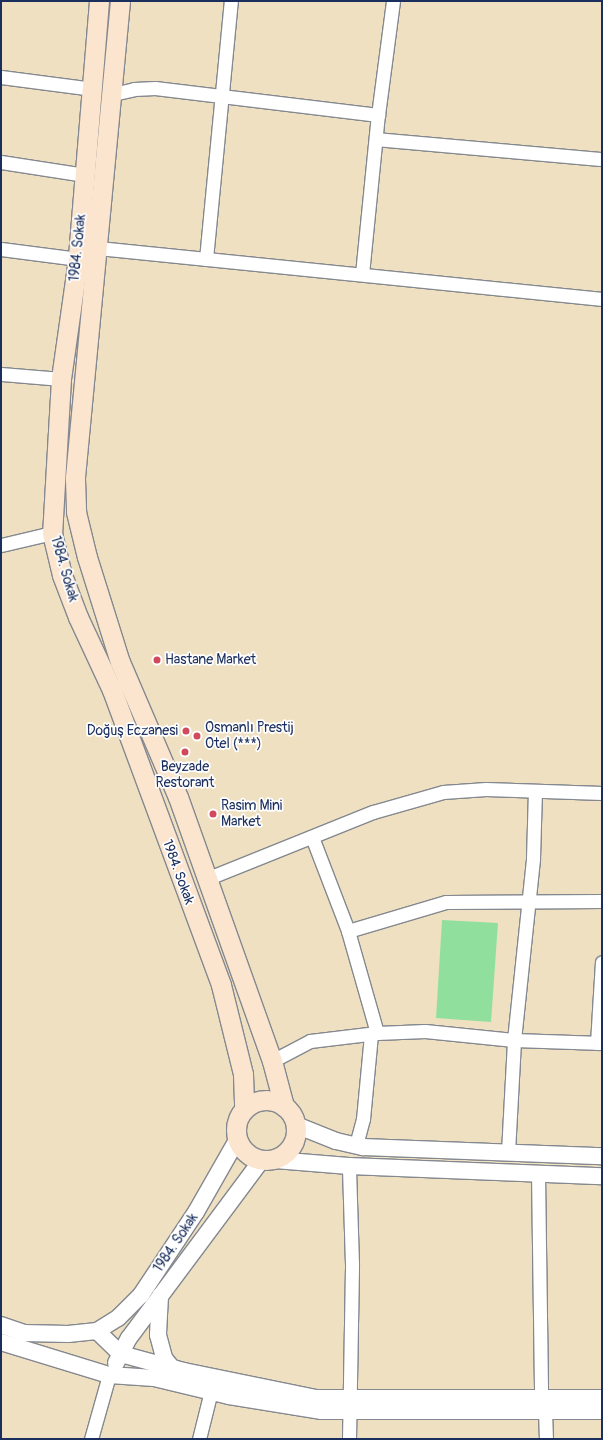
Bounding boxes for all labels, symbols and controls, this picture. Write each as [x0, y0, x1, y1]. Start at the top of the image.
street label: 1984. Sokak [66, 213, 90, 283]
street label: 1984. Sokak [47, 534, 81, 604]
place label: Hastane Market [165, 652, 256, 668]
marker: Hastane Market [152, 655, 162, 665]
place label: Osmanlı Prestij Otel (***) [205, 720, 294, 752]
place label: Doğuş Eczanesi [87, 723, 178, 739]
marker: Doğuş Eczanesi [181, 726, 191, 736]
marker: Osmanlı Prestij Otel (***) [192, 731, 202, 741]
marker: Beyzade Restorant [180, 747, 190, 757]
place label: Beyzade Restorant [156, 759, 214, 792]
place label: Rasim Mini Market [221, 798, 282, 830]
marker: Rasim Mini Market [208, 809, 218, 819]
street label: 1984. Sokak [159, 837, 197, 907]
street label: 1984. Sokak [150, 1210, 202, 1276]

